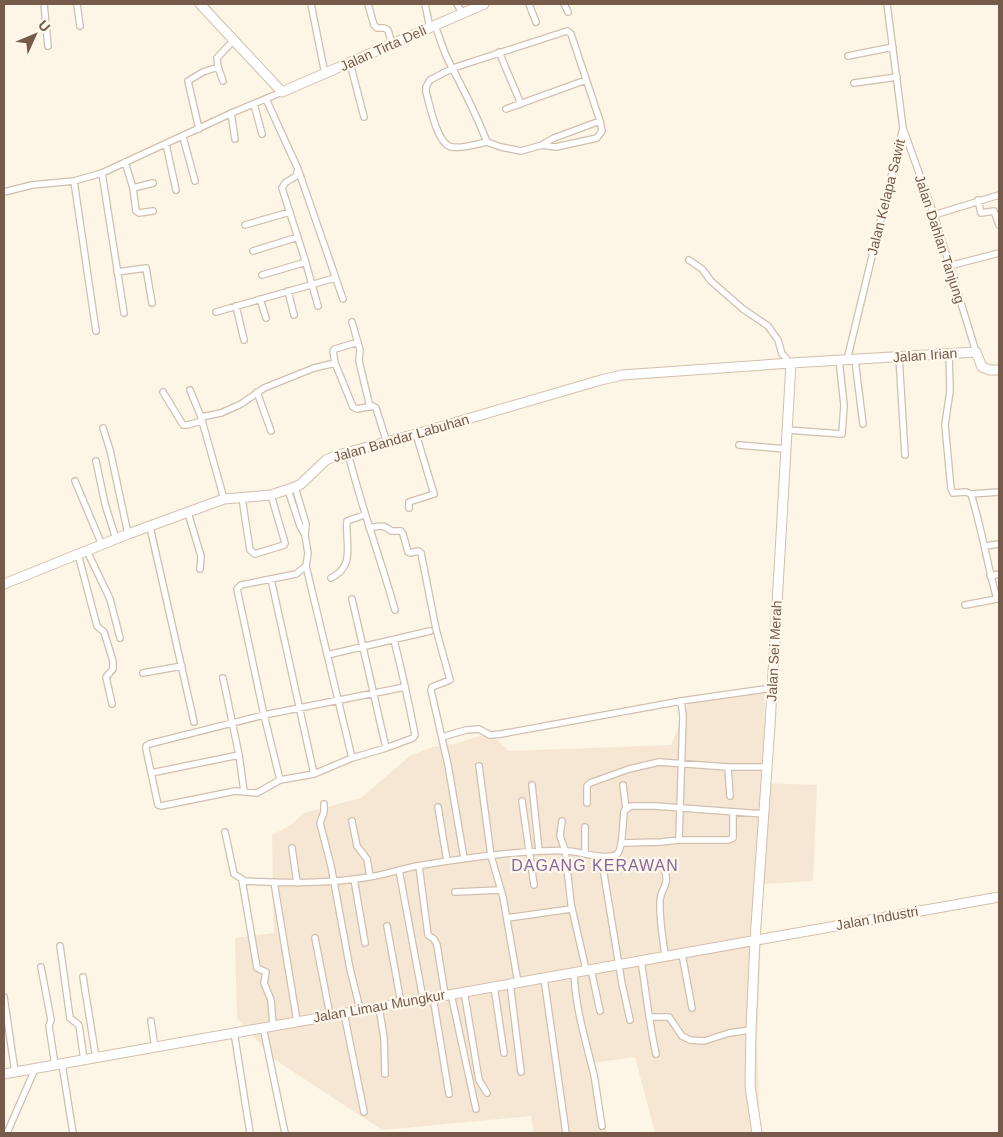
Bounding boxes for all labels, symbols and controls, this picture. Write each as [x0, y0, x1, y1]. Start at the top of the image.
north arrow [10, 10, 60, 60]
text: U [35, 17, 54, 35]
street label: Jalan Tirta Deli [337, 22, 429, 74]
street label: Jalan Kelapa Sawit [864, 137, 908, 257]
street label: Jalan Dahlan Tanjung [912, 173, 968, 305]
street label: Jalan Irian [892, 345, 958, 365]
street label: Jalan Bandar Labuhan [331, 411, 471, 465]
street label: Jalan Sei Merah [763, 600, 785, 702]
district label: DAGANG KERAWAN [511, 857, 679, 874]
street label: Jalan Industri [835, 903, 919, 933]
street label: Jalan Limau Mungkur [312, 986, 447, 1026]

